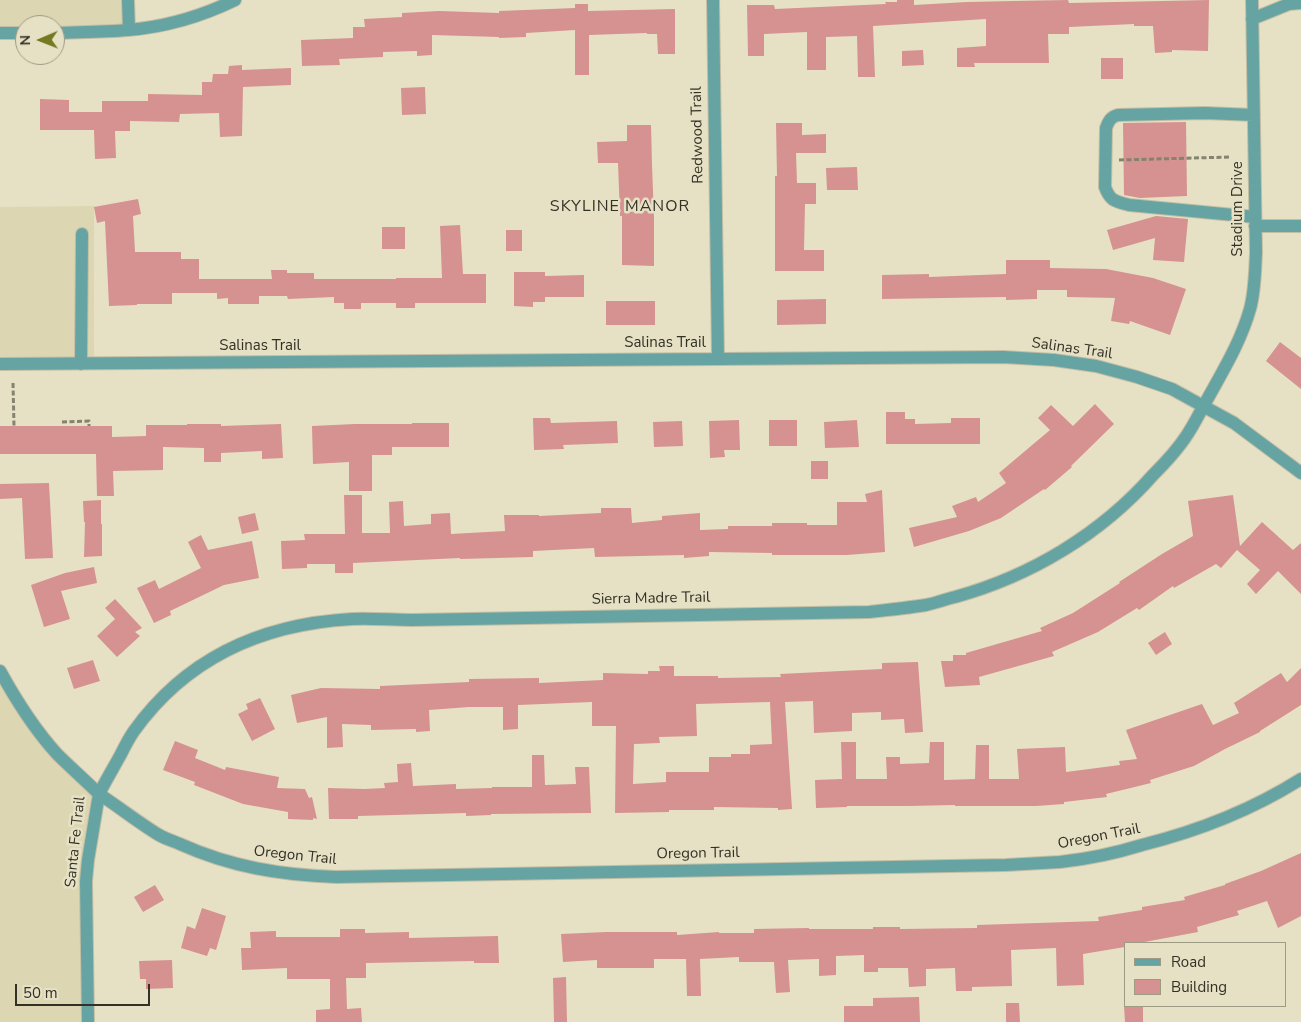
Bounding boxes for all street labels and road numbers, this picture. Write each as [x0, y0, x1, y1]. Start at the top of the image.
street label: Redwood Trail [688, 86, 708, 184]
street label: Stadium Drive [1229, 161, 1247, 257]
street label: Salinas Trail [624, 334, 706, 352]
street label: Salinas Trail [1030, 334, 1114, 364]
street label: Salinas Trail [219, 337, 301, 355]
street label: Sierra Madre Trail [591, 589, 711, 609]
street label: Santa Fe Trail [62, 796, 90, 888]
street label: Oregon Trail [1056, 820, 1142, 854]
street label: Oregon Trail [253, 843, 337, 869]
street label: Oregon Trail [656, 844, 740, 864]

